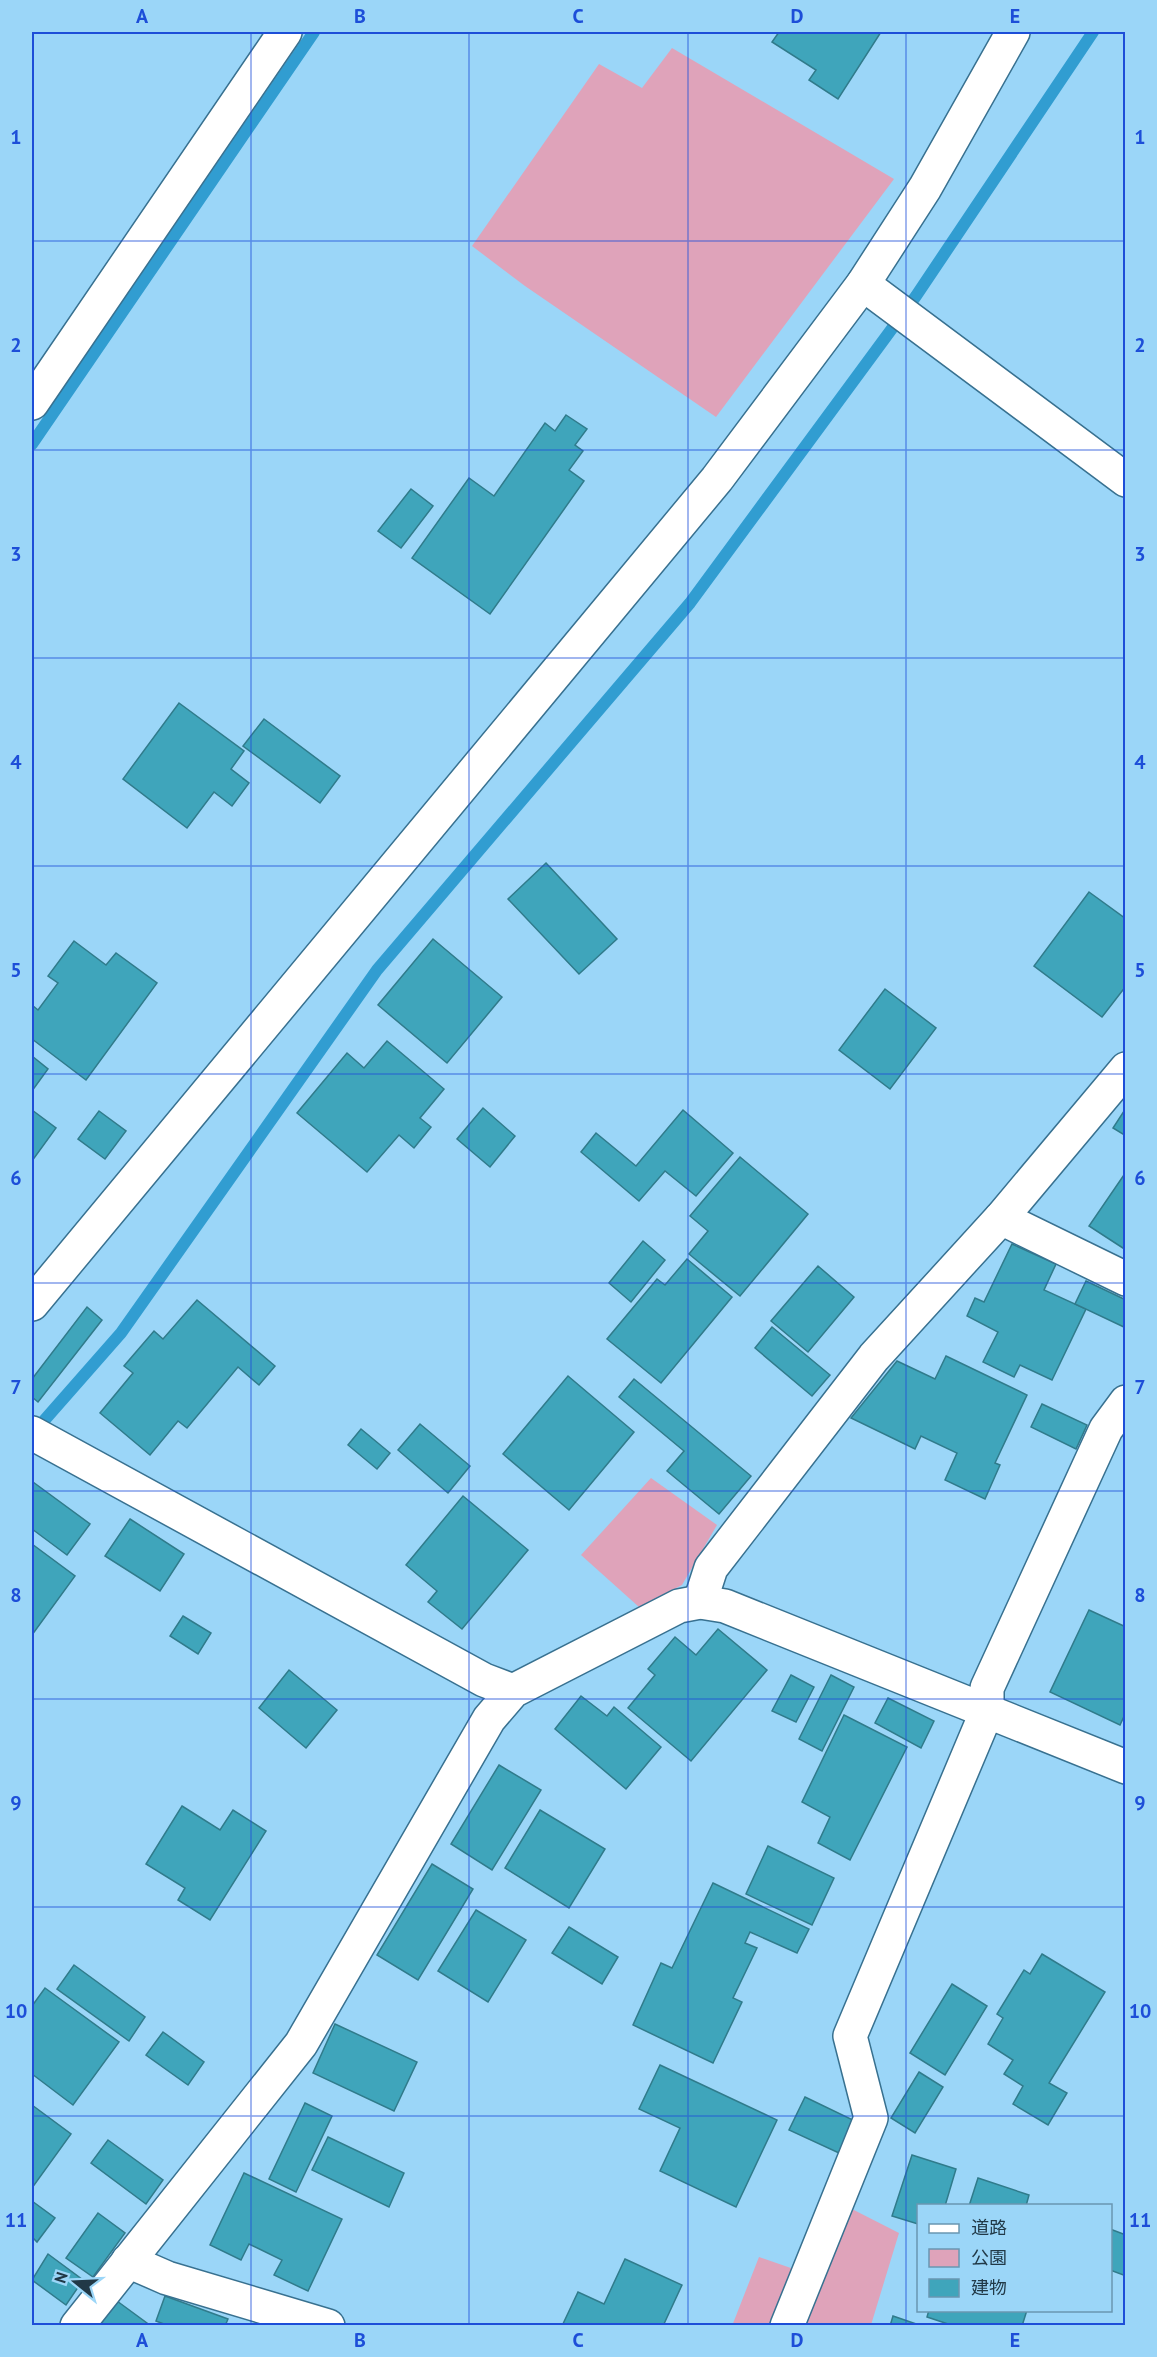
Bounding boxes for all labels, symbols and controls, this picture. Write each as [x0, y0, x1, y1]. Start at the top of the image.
text: A [136, 3, 149, 29]
text: B [354, 3, 366, 29]
text: C [572, 3, 584, 29]
text: D [791, 3, 804, 29]
text: E [1010, 3, 1020, 29]
text: 1 [10, 124, 22, 150]
text: 1 [1134, 124, 1146, 150]
text: 2 [10, 332, 22, 358]
text: 2 [1134, 332, 1146, 358]
text: 3 [10, 541, 22, 567]
text: 3 [1134, 541, 1146, 567]
text: 4 [10, 749, 22, 775]
text: 4 [1134, 749, 1146, 775]
text: 5 [10, 957, 22, 983]
text: 5 [1134, 957, 1146, 983]
text: 6 [10, 1165, 22, 1191]
text: 6 [1134, 1165, 1146, 1191]
text: 7 [10, 1374, 22, 1400]
text: 7 [1134, 1374, 1146, 1400]
text: 8 [10, 1582, 22, 1608]
text: 8 [1134, 1582, 1146, 1608]
text: 9 [10, 1790, 22, 1816]
text: 9 [1134, 1790, 1146, 1816]
text: 10 [5, 1998, 27, 2024]
text: 10 [1129, 1998, 1151, 2024]
legend [917, 2204, 1112, 2312]
text: 11 [5, 2207, 27, 2233]
text: 11 [1129, 2207, 1151, 2233]
text: 道路 [971, 2216, 1007, 2239]
text: 公園 [971, 2246, 1007, 2269]
north arrow [45, 2252, 105, 2312]
text: N [50, 2269, 72, 2285]
text: 建物 [971, 2276, 1007, 2299]
text: A [136, 2327, 149, 2353]
text: B [354, 2327, 366, 2353]
text: C [572, 2327, 584, 2353]
text: D [791, 2327, 804, 2353]
text: E [1010, 2327, 1020, 2353]

